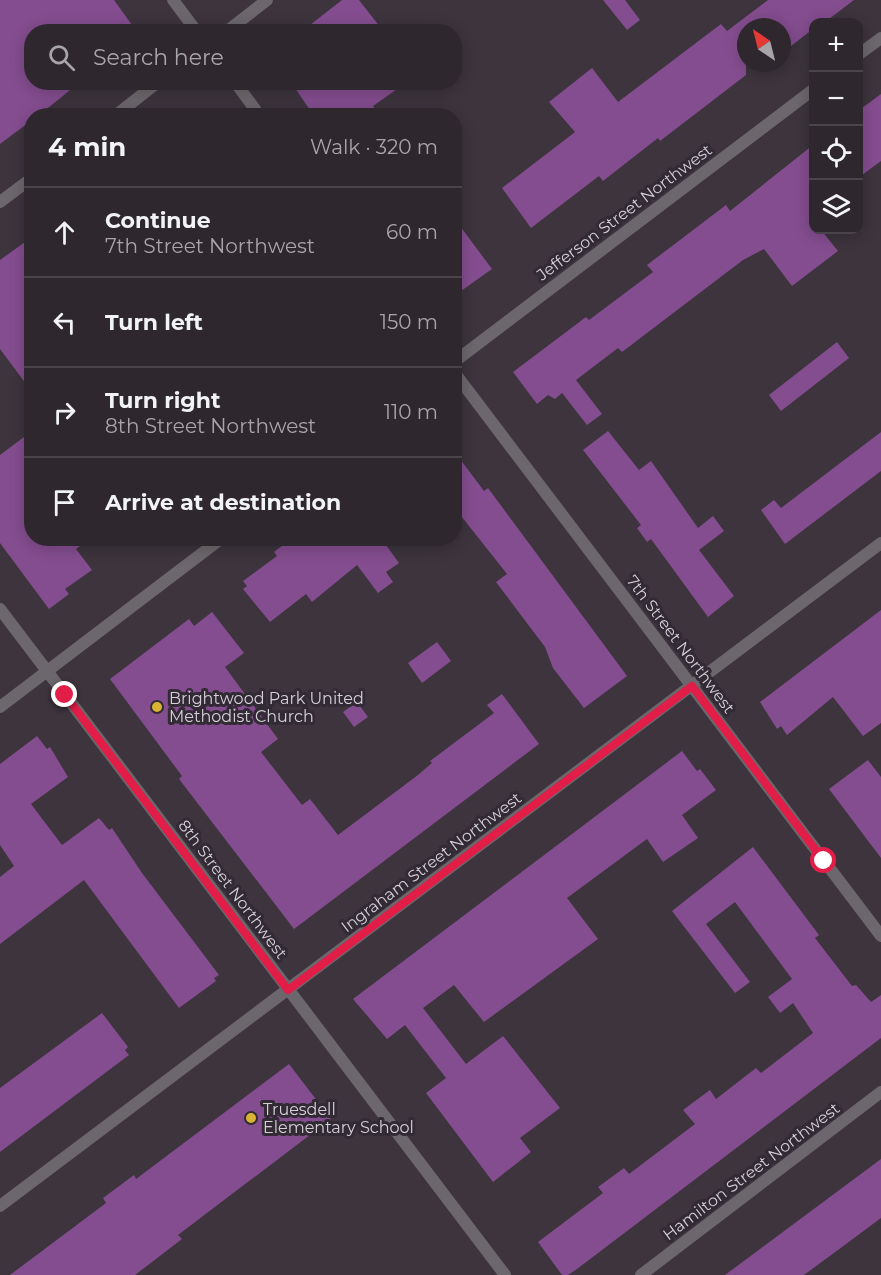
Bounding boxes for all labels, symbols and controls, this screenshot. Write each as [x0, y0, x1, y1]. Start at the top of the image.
north arrow [737, 18, 791, 72]
map controls [809, 18, 863, 234]
button: + [809, 18, 863, 72]
search box [24, 24, 462, 90]
icon: search [45, 41, 78, 74]
text: Search here [93, 44, 224, 71]
button: − [809, 72, 863, 126]
button: locate [809, 126, 863, 180]
text: 4 min [48, 131, 126, 163]
text: Walk · 320 m [310, 135, 438, 159]
street label: Jefferson Street Northwest [532, 140, 716, 285]
button: layers [809, 180, 863, 234]
text: Continue [105, 207, 211, 234]
icon: ahead [48, 216, 81, 249]
text: 60 m [386, 220, 438, 244]
text: 7th Street Northwest [105, 234, 315, 258]
icon: left [48, 306, 81, 339]
text: Turn left [105, 309, 203, 336]
text: 150 m [380, 310, 438, 334]
text: Turn right [105, 387, 220, 414]
icon: right [48, 396, 81, 429]
text: 110 m [384, 400, 438, 424]
text: 8th Street Northwest [105, 414, 316, 438]
icon: arrive [48, 486, 81, 519]
text: Arrive at destination [105, 489, 341, 516]
street label: 7th Street Northwest [622, 572, 739, 717]
route end [51, 681, 77, 707]
place label: Brightwood Park United Methodist Church [169, 689, 364, 726]
marker: Brightwood Park United Methodist Church [150, 700, 164, 714]
street label: Ingraham Street Northwest [338, 788, 525, 936]
street label: 8th Street Northwest [174, 816, 291, 963]
route start [810, 847, 836, 873]
street label: Hamilton Street Northwest [659, 1098, 844, 1244]
place label: Truesdell Elementary School [263, 1100, 414, 1137]
marker: Truesdell Elementary School [244, 1111, 258, 1125]

